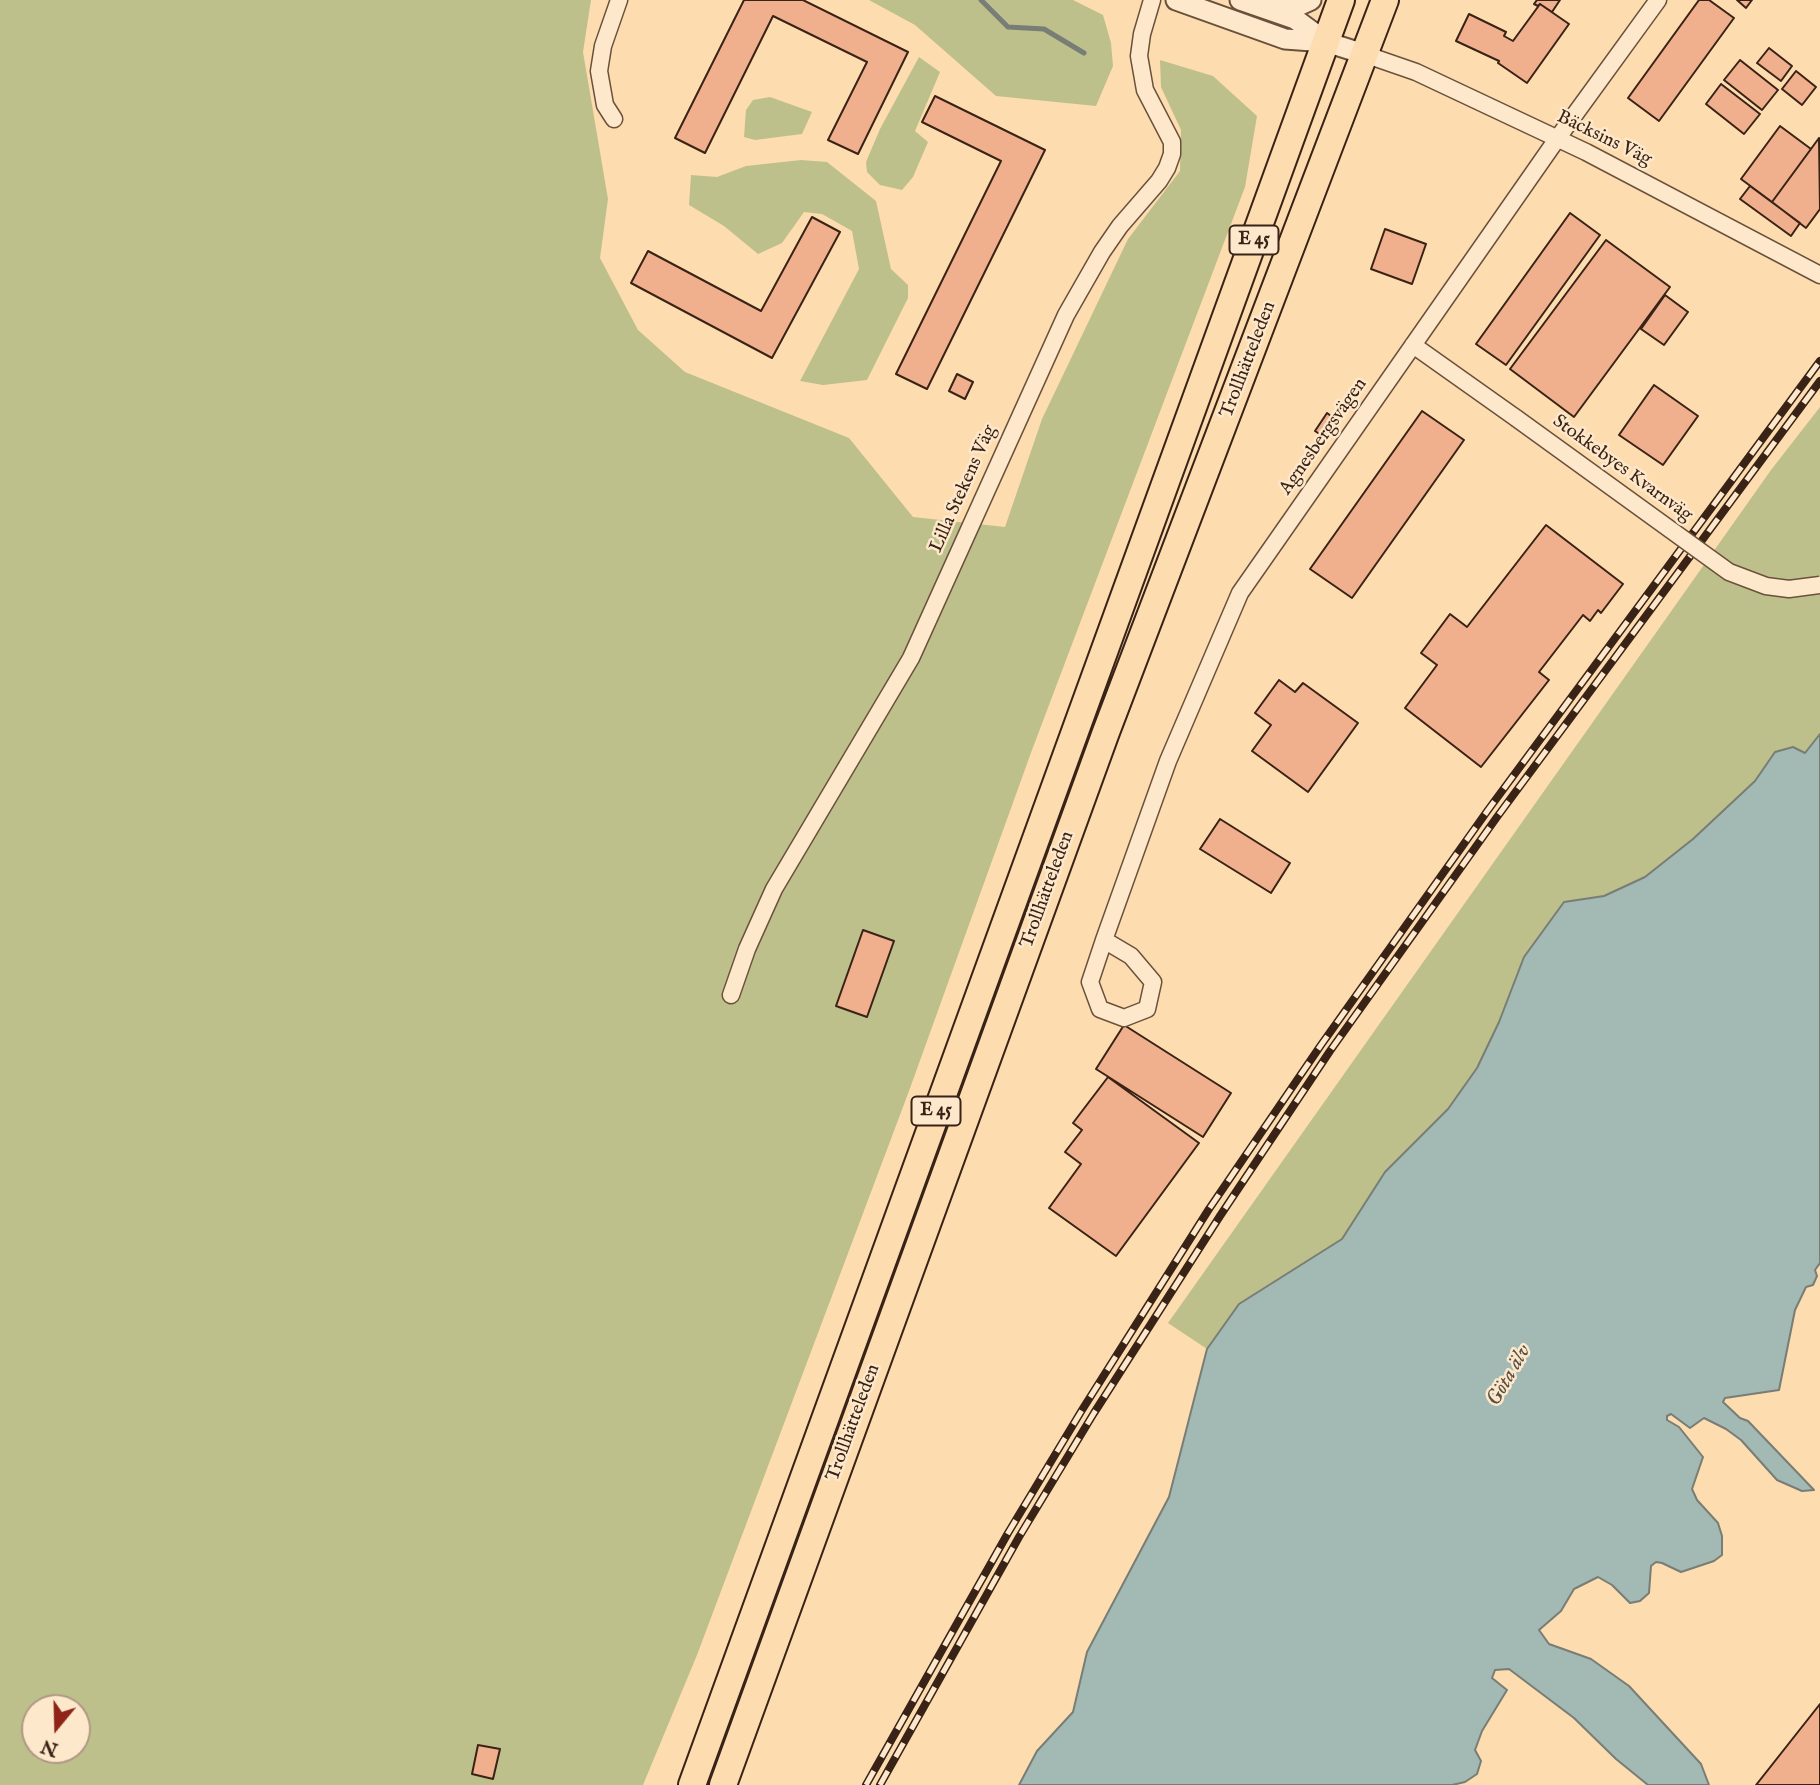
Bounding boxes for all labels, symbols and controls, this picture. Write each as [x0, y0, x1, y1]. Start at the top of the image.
street label: Bäcksins Väg [1553, 106, 1655, 172]
road number: E 45 [1230, 226, 1278, 254]
street label: Trollhätteleden [1216, 299, 1282, 421]
street label: Agnesbergsvägen [1275, 374, 1373, 500]
street label: Stokkebyes Kvarnväg [1548, 411, 1696, 527]
street label: Lilla Stekens Väg [926, 422, 1002, 556]
street label: Trollhätteleden [1016, 828, 1080, 952]
road number: E 45 [912, 1096, 960, 1126]
water label: Göta älv [1482, 1341, 1538, 1411]
street label: Trollhätteleden [822, 1361, 886, 1485]
north arrow [21, 1694, 91, 1764]
text: N [38, 1733, 62, 1761]

